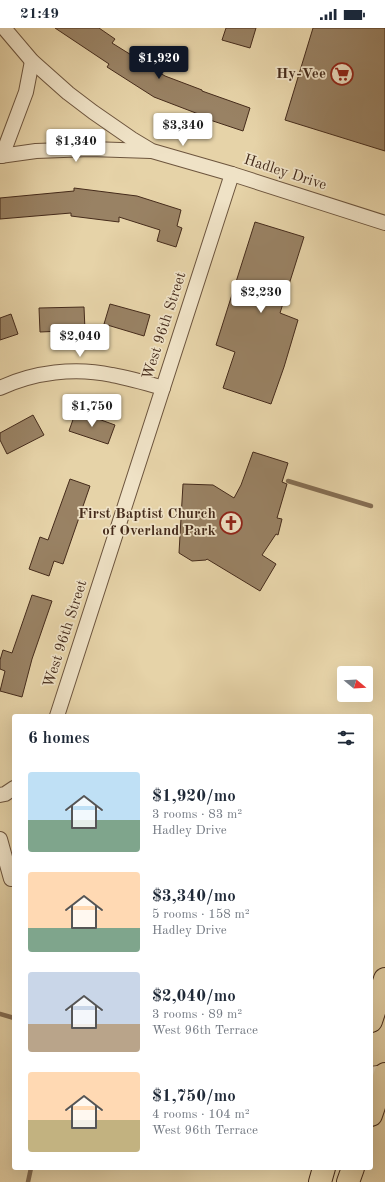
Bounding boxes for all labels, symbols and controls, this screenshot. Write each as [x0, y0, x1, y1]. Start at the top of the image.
text: 21:49 [20, 7, 59, 22]
pin: $1,920 [126, 46, 192, 80]
text: $1,920 [138, 52, 180, 65]
supermarket icon: Hy-Vee [329, 61, 355, 87]
place label: Hy-Vee [276, 67, 326, 82]
pin: $3,340 [150, 113, 216, 147]
text: $3,340 [162, 119, 204, 132]
pin: $1,340 [43, 129, 109, 163]
text: $1,340 [55, 135, 97, 148]
street label: Hadley Drive [242, 153, 328, 193]
street label: West 96th Street [141, 270, 189, 382]
pin: $2,230 [228, 280, 294, 314]
text: $2,230 [240, 286, 282, 299]
pin: $2,040 [47, 324, 113, 358]
text: $2,040 [59, 330, 101, 343]
pin: $1,750 [59, 394, 125, 428]
text: $1,750 [71, 400, 113, 413]
place label: First Baptist Church of Overland Park [78, 507, 217, 539]
church icon: First Baptist Church of Overland Park [218, 510, 244, 536]
street label: West 96th Street [42, 578, 90, 690]
north arrow [337, 666, 373, 702]
map controls [337, 666, 373, 702]
icon: filters [335, 727, 357, 749]
text: 6 homes [28, 730, 90, 747]
icon: home [60, 788, 108, 836]
text: $1,920/mo [152, 788, 236, 805]
text: 3 rooms · 83 m² [152, 808, 242, 821]
text: Hadley Drive [152, 824, 227, 837]
icon: home [60, 888, 108, 936]
text: $3,340/mo [152, 888, 236, 905]
text: 5 rooms · 158 m² [152, 908, 250, 921]
text: Hadley Drive [152, 924, 227, 937]
icon: home [60, 988, 108, 1036]
text: $2,040/mo [152, 988, 236, 1005]
text: 3 rooms · 89 m² [152, 1008, 242, 1021]
text: West 96th Terrace [152, 1024, 258, 1037]
icon: home [60, 1088, 108, 1136]
text: $1,750/mo [152, 1088, 236, 1105]
text: 4 rooms · 104 m² [152, 1108, 250, 1121]
text: West 96th Terrace [152, 1124, 258, 1137]

